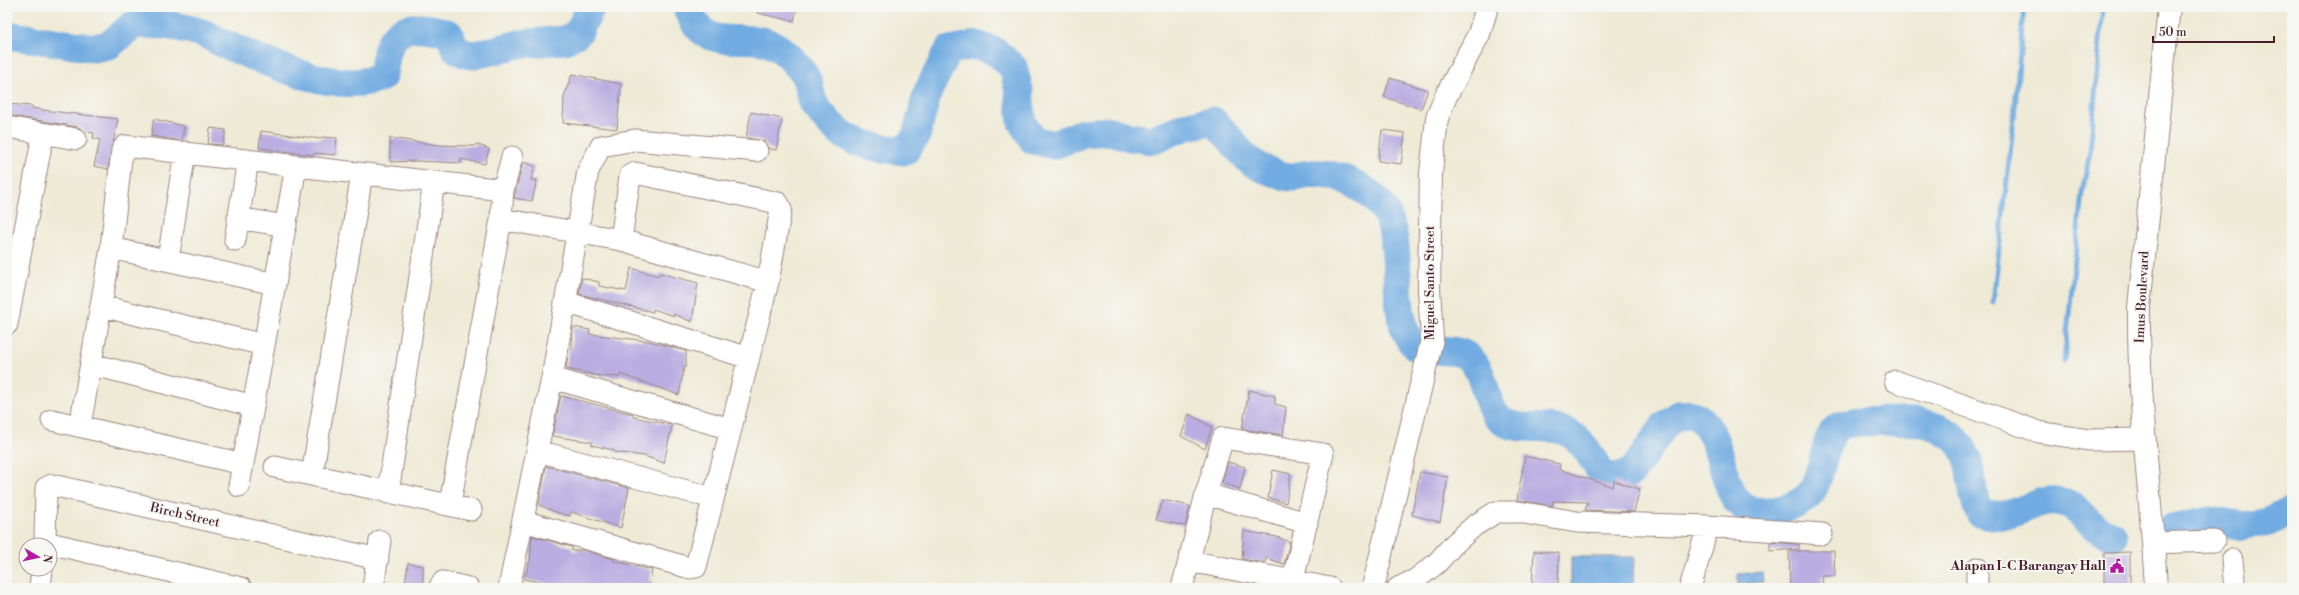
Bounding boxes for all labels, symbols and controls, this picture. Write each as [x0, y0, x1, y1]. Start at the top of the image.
scale bar [2153, 18, 2274, 44]
text: 50 m [2159, 25, 2187, 40]
street label: Miguel Santo Street [1422, 225, 1438, 340]
street label: Imus Boulevard [2132, 250, 2152, 343]
street label: Birch Street [148, 499, 222, 531]
north arrow [18, 537, 58, 577]
text: N [39, 553, 54, 564]
place label: Alapan I-C Barangay Hall [1950, 558, 2107, 574]
public building icon: Alapan I-C Barangay Hall [2109, 558, 2125, 574]

